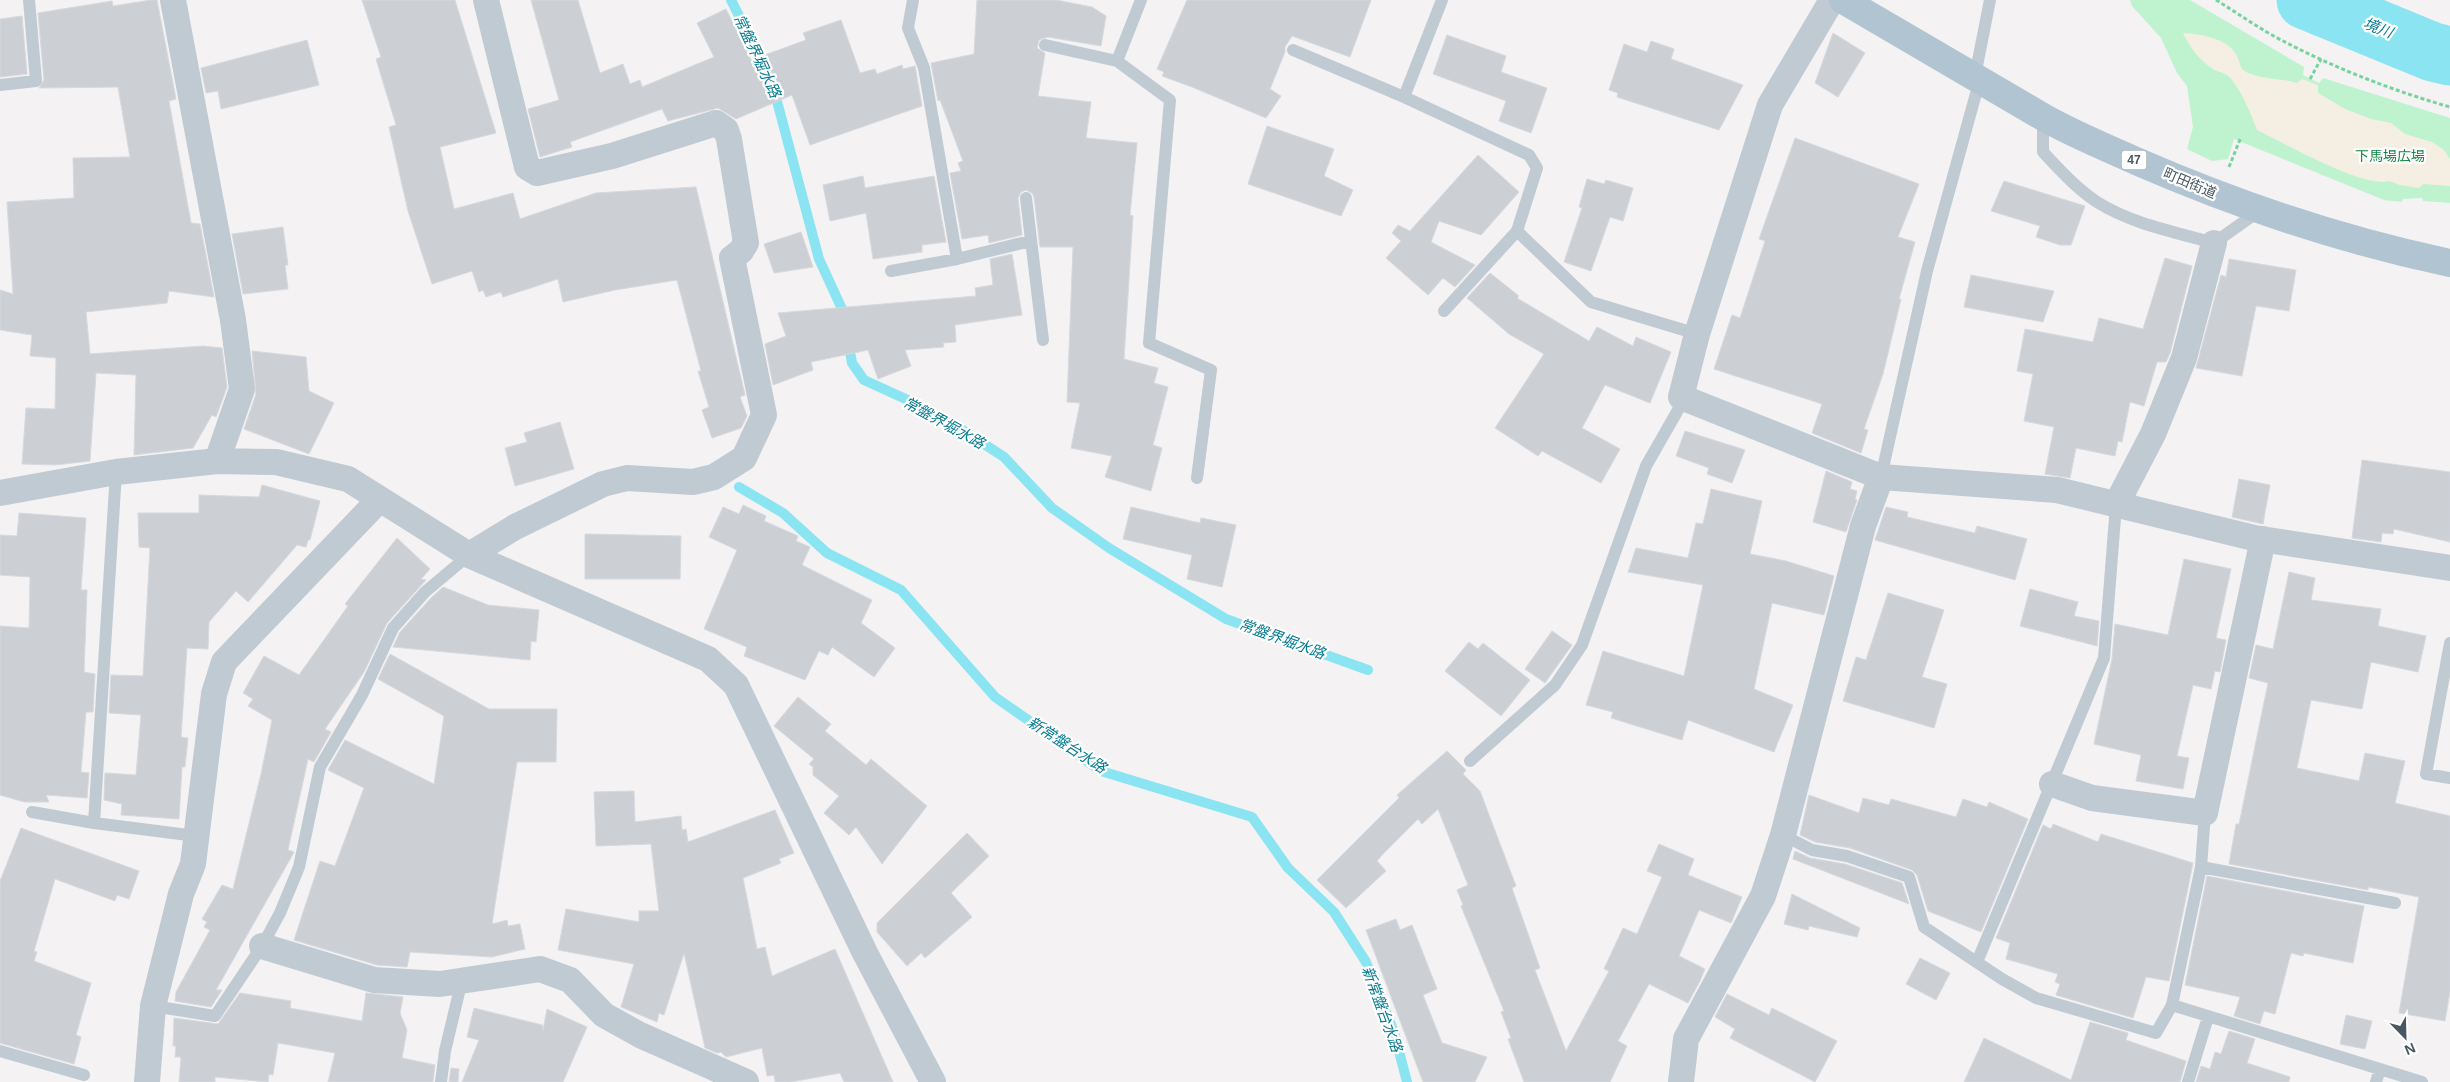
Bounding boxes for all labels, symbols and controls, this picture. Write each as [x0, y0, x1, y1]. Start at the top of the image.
water label: 常盤界堀水路 [731, 11, 785, 102]
water label: 境川 [2361, 14, 2397, 42]
park label: 下馬場広場 [2355, 148, 2425, 164]
road number: 47 [2122, 150, 2146, 170]
street label: 町田街道 [2161, 165, 2219, 201]
water label: 常盤界堀水路 [901, 393, 989, 453]
water label: 常盤界堀水路 [1237, 615, 1329, 663]
water label: 新常盤台水路 [1025, 713, 1111, 777]
water label: 新常盤台水路 [1359, 964, 1407, 1056]
north arrow [2380, 1012, 2430, 1062]
text: N [2402, 1040, 2418, 1058]

